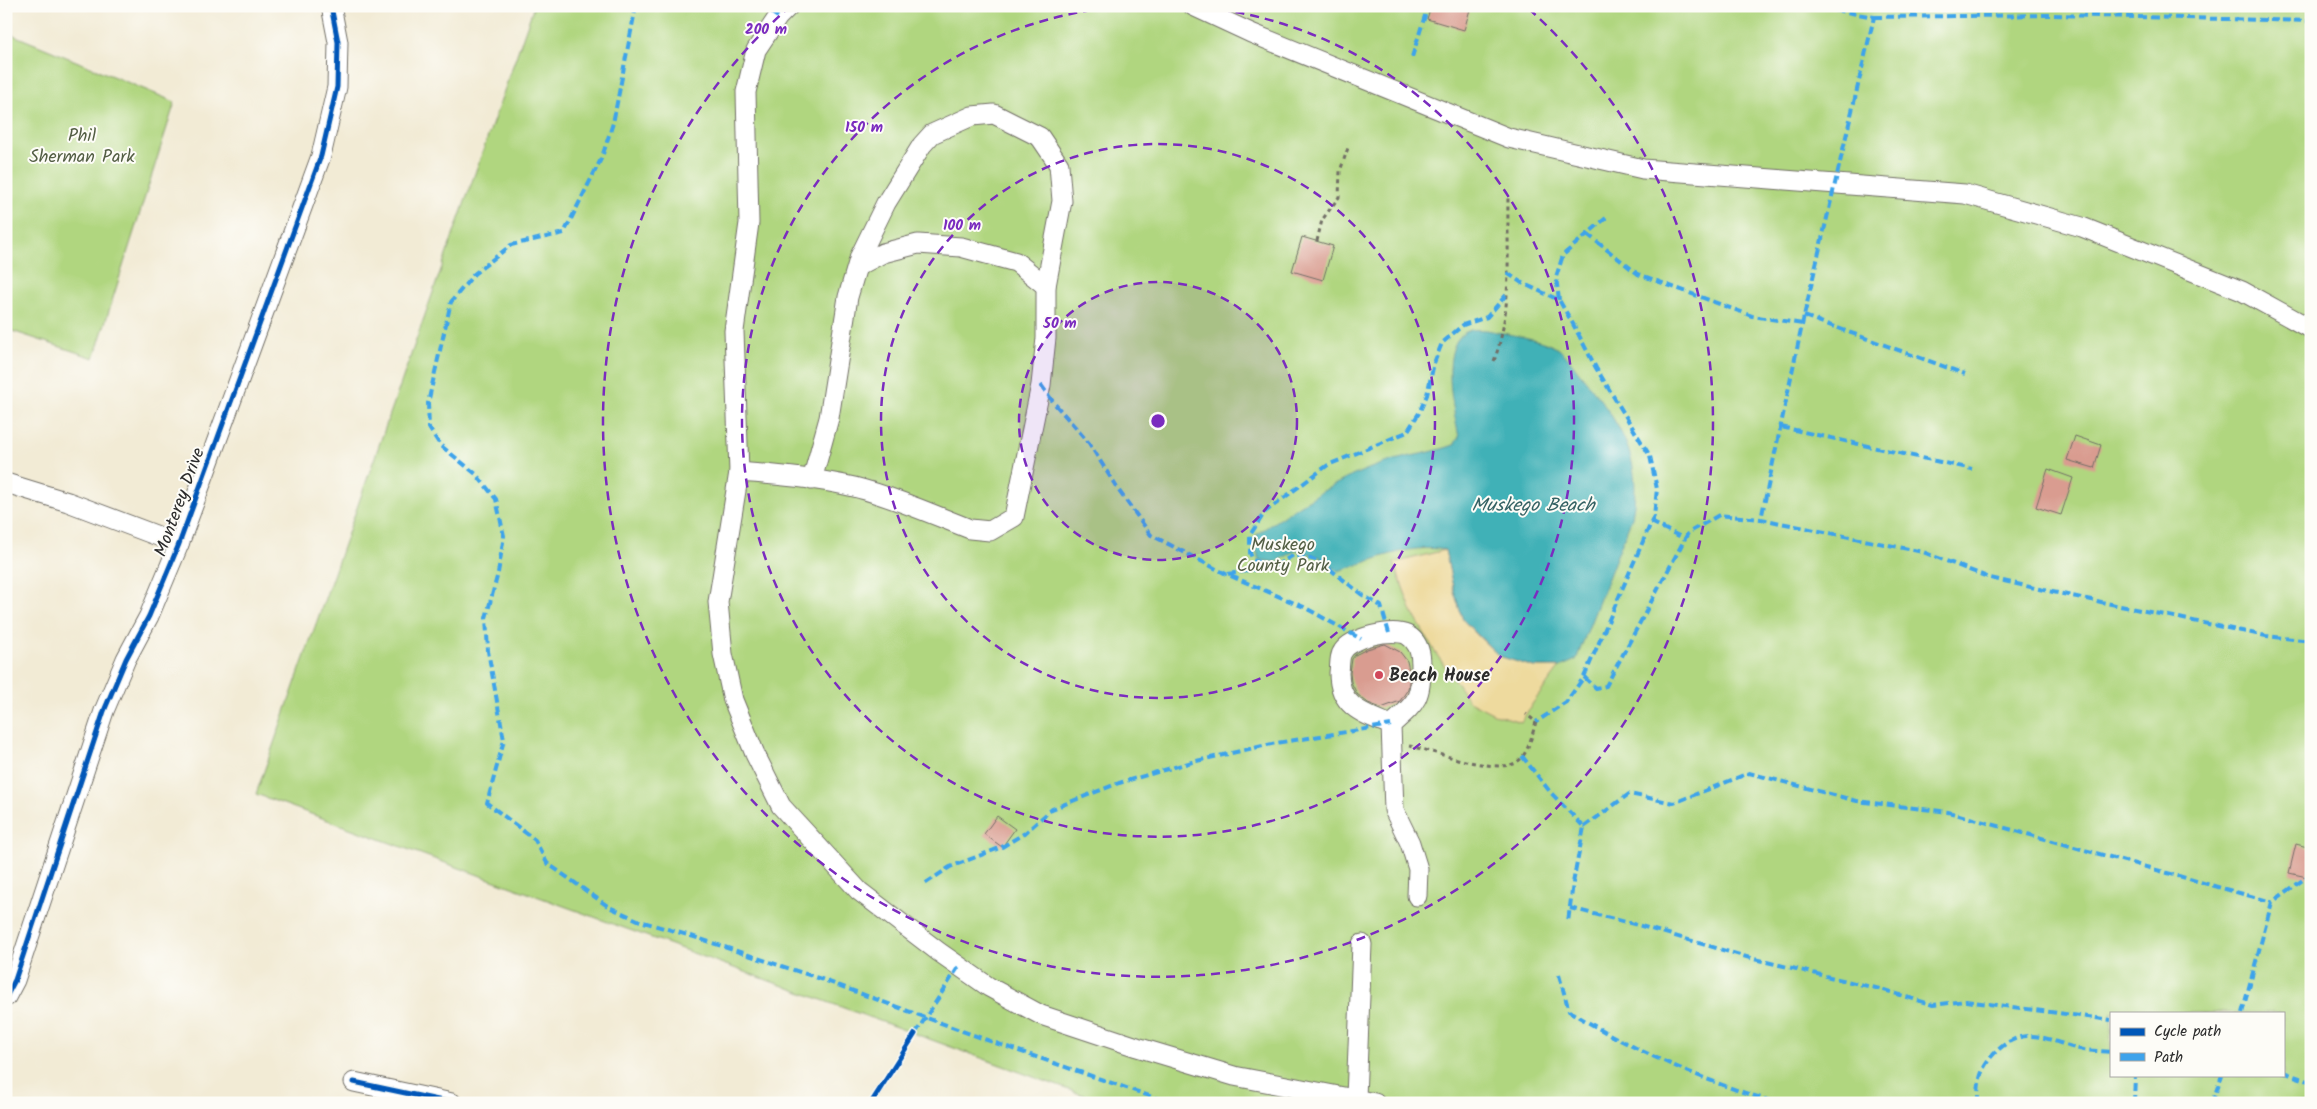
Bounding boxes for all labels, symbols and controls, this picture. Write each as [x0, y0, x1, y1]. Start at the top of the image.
text: 200 m [745, 18, 787, 42]
text: 150 m [845, 116, 883, 140]
park label: Phil Sherman Park [29, 122, 135, 172]
text: 100 m [943, 214, 981, 238]
text: 50 m [1042, 312, 1077, 336]
centre of rings [1149, 412, 1167, 430]
street label: Monterey Drive [147, 444, 214, 561]
water label: Muskego Beach [1471, 491, 1596, 521]
park label: Muskego County Park [1237, 531, 1330, 581]
place label: Beach House [1389, 662, 1490, 691]
marker: Beach House [1373, 669, 1385, 681]
legend [2110, 1012, 2284, 1076]
text: Cycle path [2154, 1020, 2221, 1044]
text: Path [2154, 1046, 2183, 1070]

